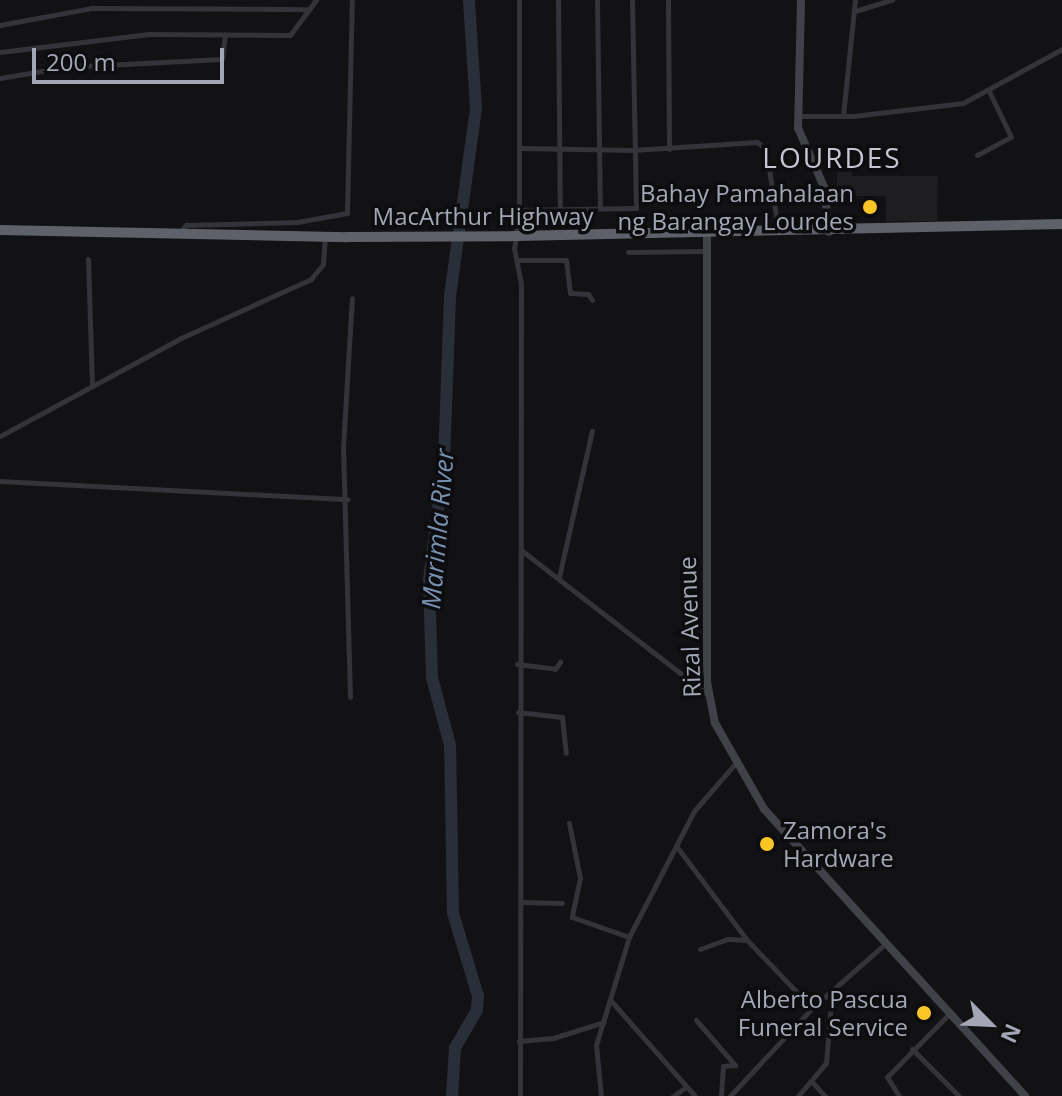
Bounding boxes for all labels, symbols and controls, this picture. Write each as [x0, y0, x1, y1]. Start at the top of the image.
scale bar [36, 32, 228, 82]
text: 200 m [46, 45, 116, 78]
district label: LOURDES [762, 140, 902, 174]
place label: Bahay Pamahalaan ng Barangay Lourdes [618, 179, 854, 235]
marker: Bahay Pamahalaan ng Barangay Lourdes [861, 198, 879, 216]
street label: MacArthur Highway [373, 202, 593, 230]
water label: Marimla River [415, 448, 461, 610]
street label: Rizal Avenue [672, 556, 706, 698]
place label: Zamora's Hardware [783, 816, 894, 872]
marker: Zamora's Hardware [758, 835, 776, 853]
north arrow [950, 984, 1030, 1064]
place label: Alberto Pascua Funeral Service [738, 985, 908, 1041]
marker: Alberto Pascua Funeral Service [915, 1004, 933, 1022]
text: N [995, 1019, 1029, 1048]

